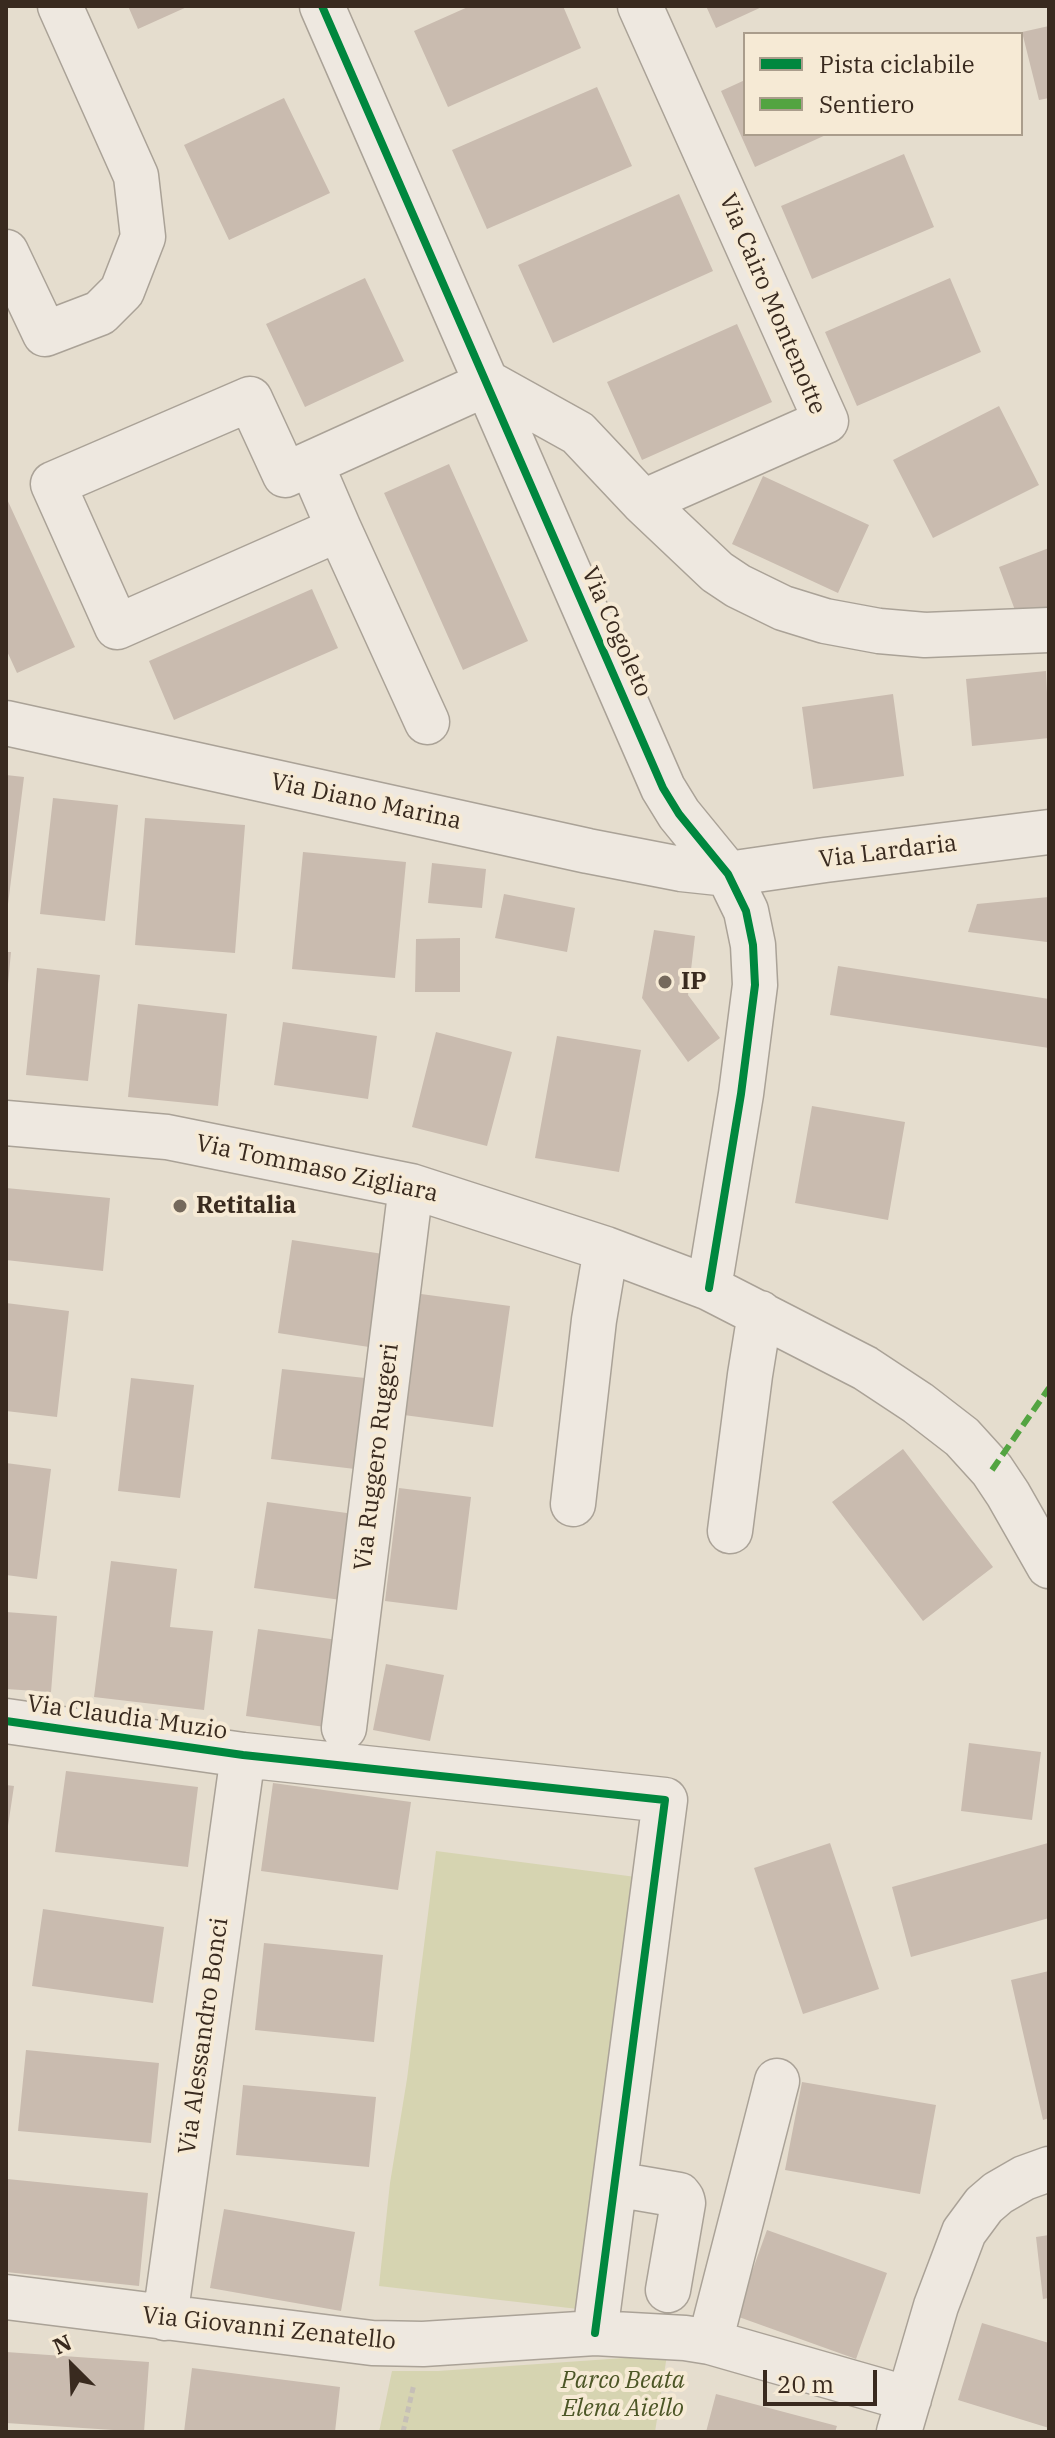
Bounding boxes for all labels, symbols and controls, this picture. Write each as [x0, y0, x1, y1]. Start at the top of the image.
legend [743, 32, 1023, 136]
text: Pista ciclabile [819, 48, 975, 80]
text: Sentiero [819, 88, 914, 120]
street label: Via Cairo Montenotte [712, 189, 832, 419]
street label: Via Cogoleto [575, 563, 657, 701]
street label: Via Diano Marina [268, 768, 464, 836]
street label: Via Lardaria [817, 829, 959, 875]
place label: IP [681, 968, 707, 996]
marker: IP [656, 973, 674, 991]
street label: Via Tommaso Zigliara [193, 1129, 441, 1209]
place label: Retitalia [196, 1192, 296, 1220]
marker: Retitalia [171, 1197, 189, 1215]
street label: Via Ruggero Ruggeri [349, 1342, 405, 1572]
street label: Via Claudia Muzio [25, 1690, 229, 1746]
street label: Via Alessandro Bonci [173, 1916, 235, 2156]
street label: Via Giovanni Zenatello [141, 2301, 397, 2357]
north arrow [32, 2326, 112, 2406]
text: N [48, 2327, 76, 2360]
scale bar [767, 2354, 881, 2404]
park label: Parco Beata Elena Aiello [561, 2367, 685, 2423]
text: 20 m [777, 2368, 834, 2400]

